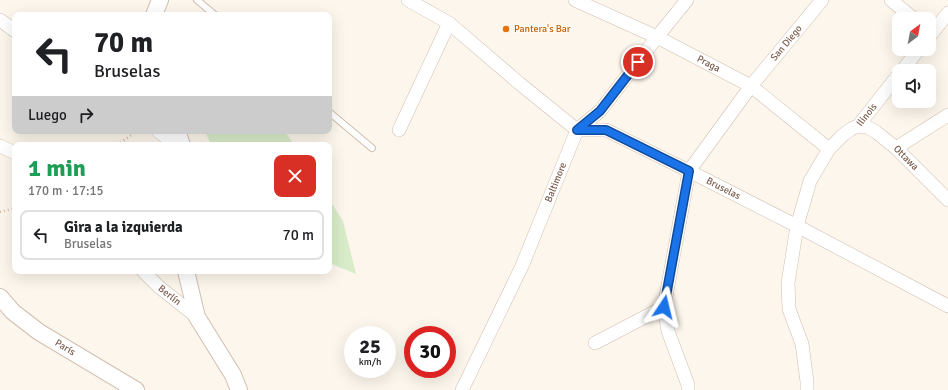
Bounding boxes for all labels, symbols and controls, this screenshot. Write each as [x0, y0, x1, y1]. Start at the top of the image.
north arrow [892, 12, 936, 56]
map controls [892, 12, 936, 108]
place label: Pantera's Bar [514, 23, 571, 35]
street label: San Diego [768, 23, 805, 64]
marker: Pantera's Bar [501, 24, 511, 34]
text: 70 m [94, 26, 153, 60]
icon: left [28, 28, 80, 80]
pin [621, 45, 655, 79]
icon: arrive [627, 51, 649, 73]
street label: Praga [695, 53, 722, 75]
text: Bruselas [94, 60, 160, 82]
button: sound [892, 64, 936, 108]
street label: Ilinois [854, 100, 880, 129]
icon: right [75, 104, 97, 126]
text: Luego [28, 106, 67, 124]
street label: Ottawa [891, 143, 921, 173]
text: 1 min [28, 153, 86, 183]
button: close [274, 155, 316, 197]
street label: Baltimore [542, 161, 569, 204]
street label: Bruselas [704, 175, 743, 202]
text: 170 m · 17:15 [28, 183, 104, 199]
text: Gira a la izquierda [64, 218, 183, 236]
icon: left [30, 224, 52, 246]
text: 70 m [283, 226, 314, 244]
text: Bruselas [64, 236, 112, 252]
street label: Berlín [156, 283, 183, 308]
position arrow [643, 286, 685, 328]
speed limit sign: 30 [404, 326, 456, 378]
text: 25 [359, 334, 381, 359]
street label: París [53, 337, 78, 359]
text: km/h [359, 356, 381, 368]

